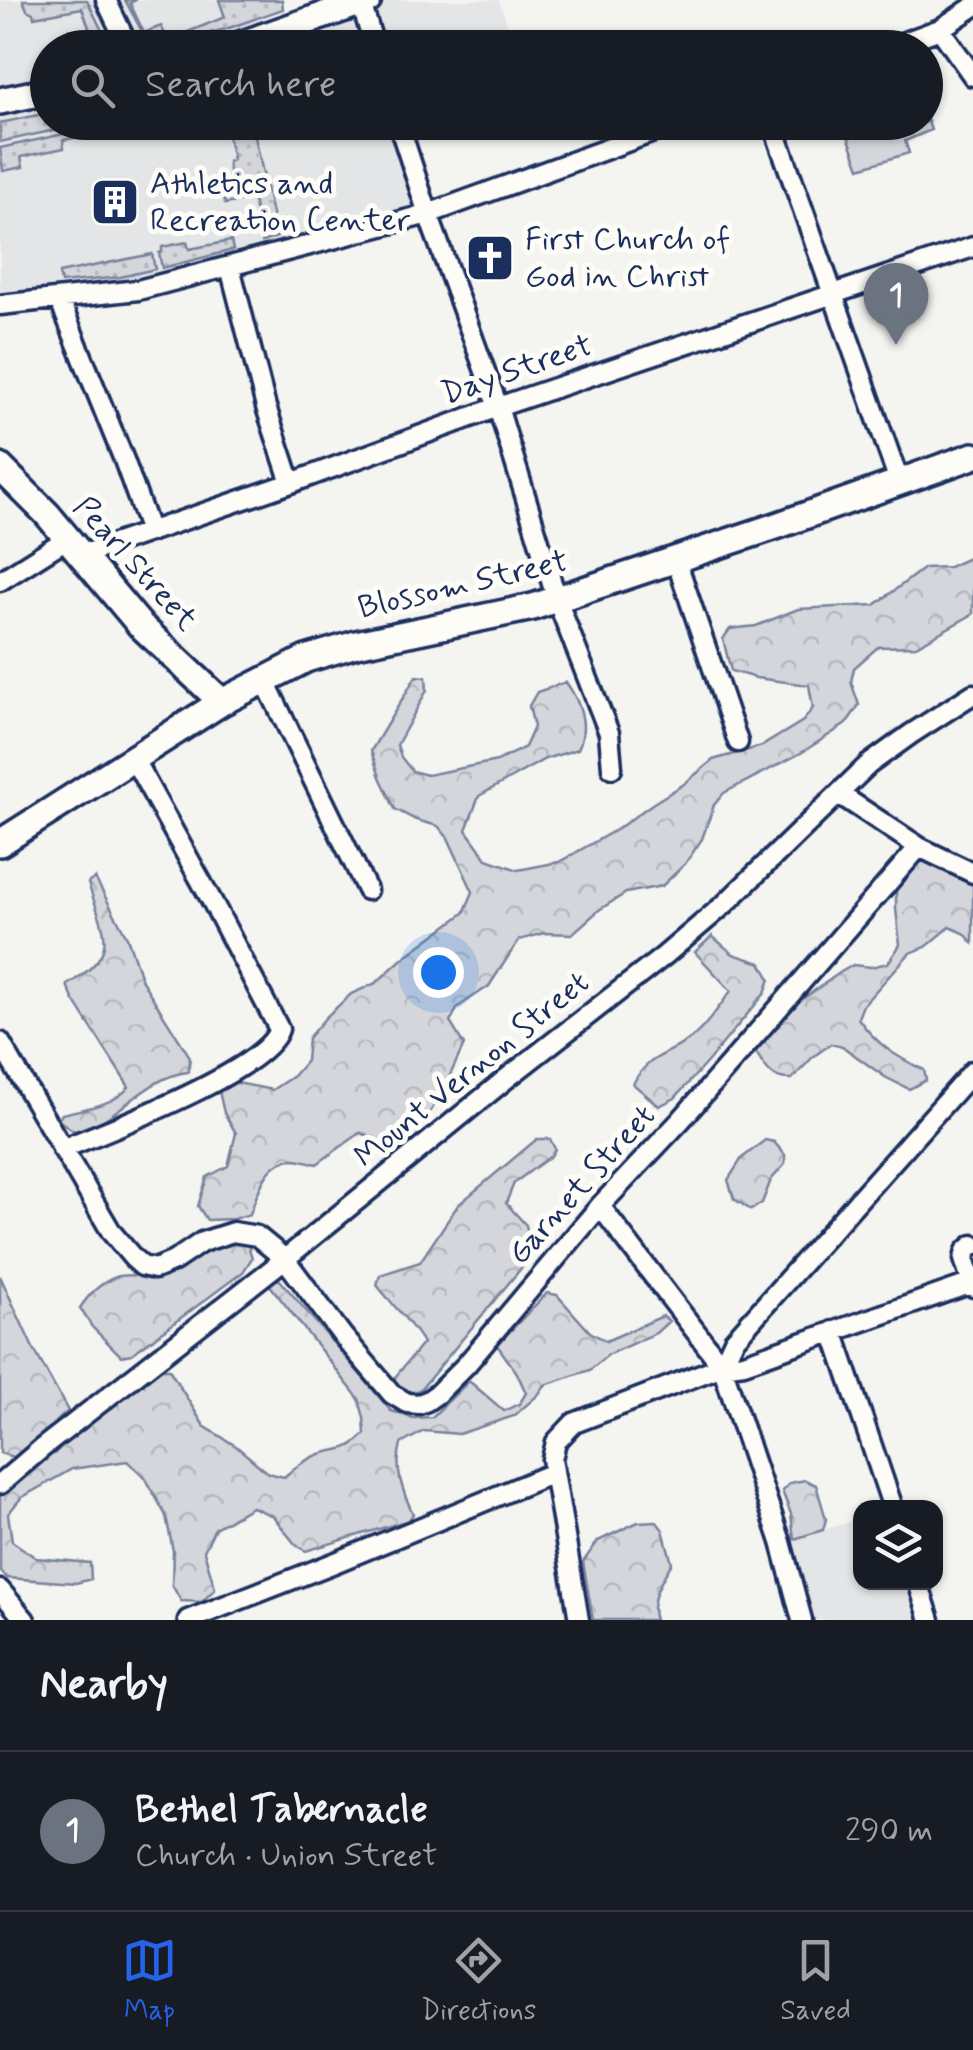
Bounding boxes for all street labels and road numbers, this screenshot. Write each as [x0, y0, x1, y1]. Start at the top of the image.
street label: Day Street [436, 325, 598, 415]
street label: Pearl Street [63, 488, 207, 640]
street label: Blossom Street [354, 540, 572, 630]
street label: Mount Vernon Street [346, 962, 598, 1178]
street label: Garnet Street [499, 1096, 665, 1274]

